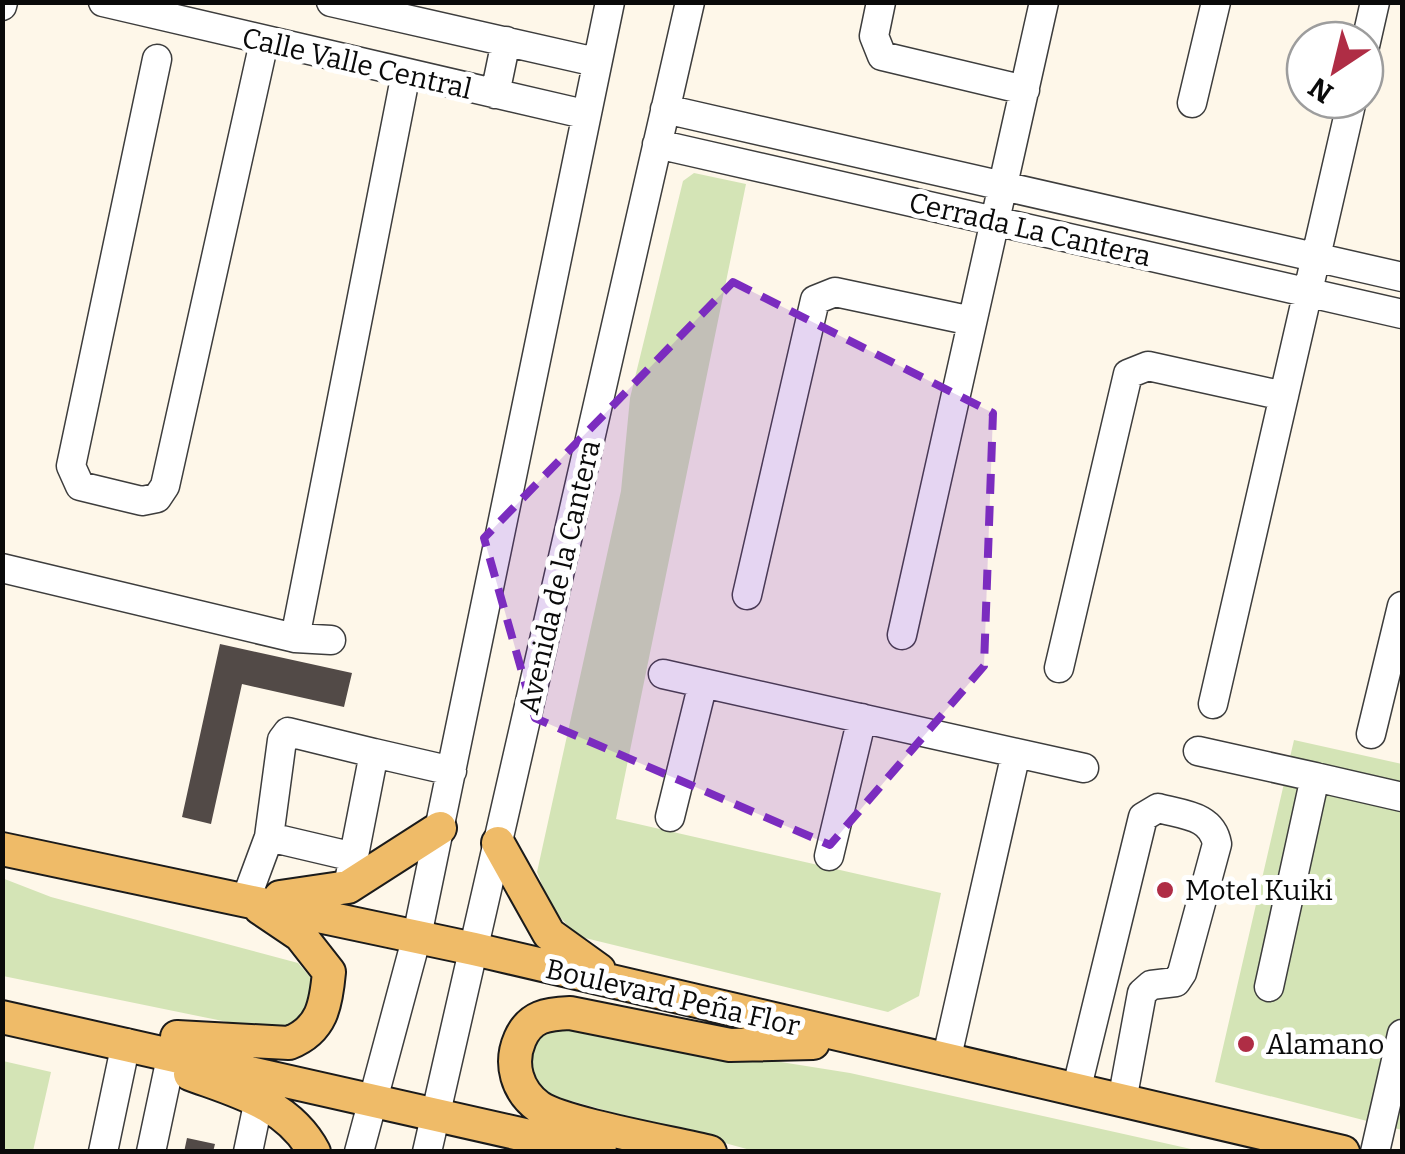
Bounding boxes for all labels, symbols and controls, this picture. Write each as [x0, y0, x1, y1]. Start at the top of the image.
north arrow [1285, 20, 1385, 120]
street label: Calle Valle Central [239, 21, 475, 106]
text: N [1303, 70, 1339, 110]
street label: Cerrada La Cantera [906, 186, 1154, 273]
street label: Avenida de la Cantera [512, 437, 607, 717]
place label: Motel Kuiki [1185, 874, 1333, 907]
marker: Motel Kuiki [1154, 879, 1176, 901]
street label: Boulevard Peña Flor [543, 952, 803, 1043]
place label: Alamano [1266, 1028, 1384, 1061]
marker: Alamano [1235, 1033, 1257, 1055]

